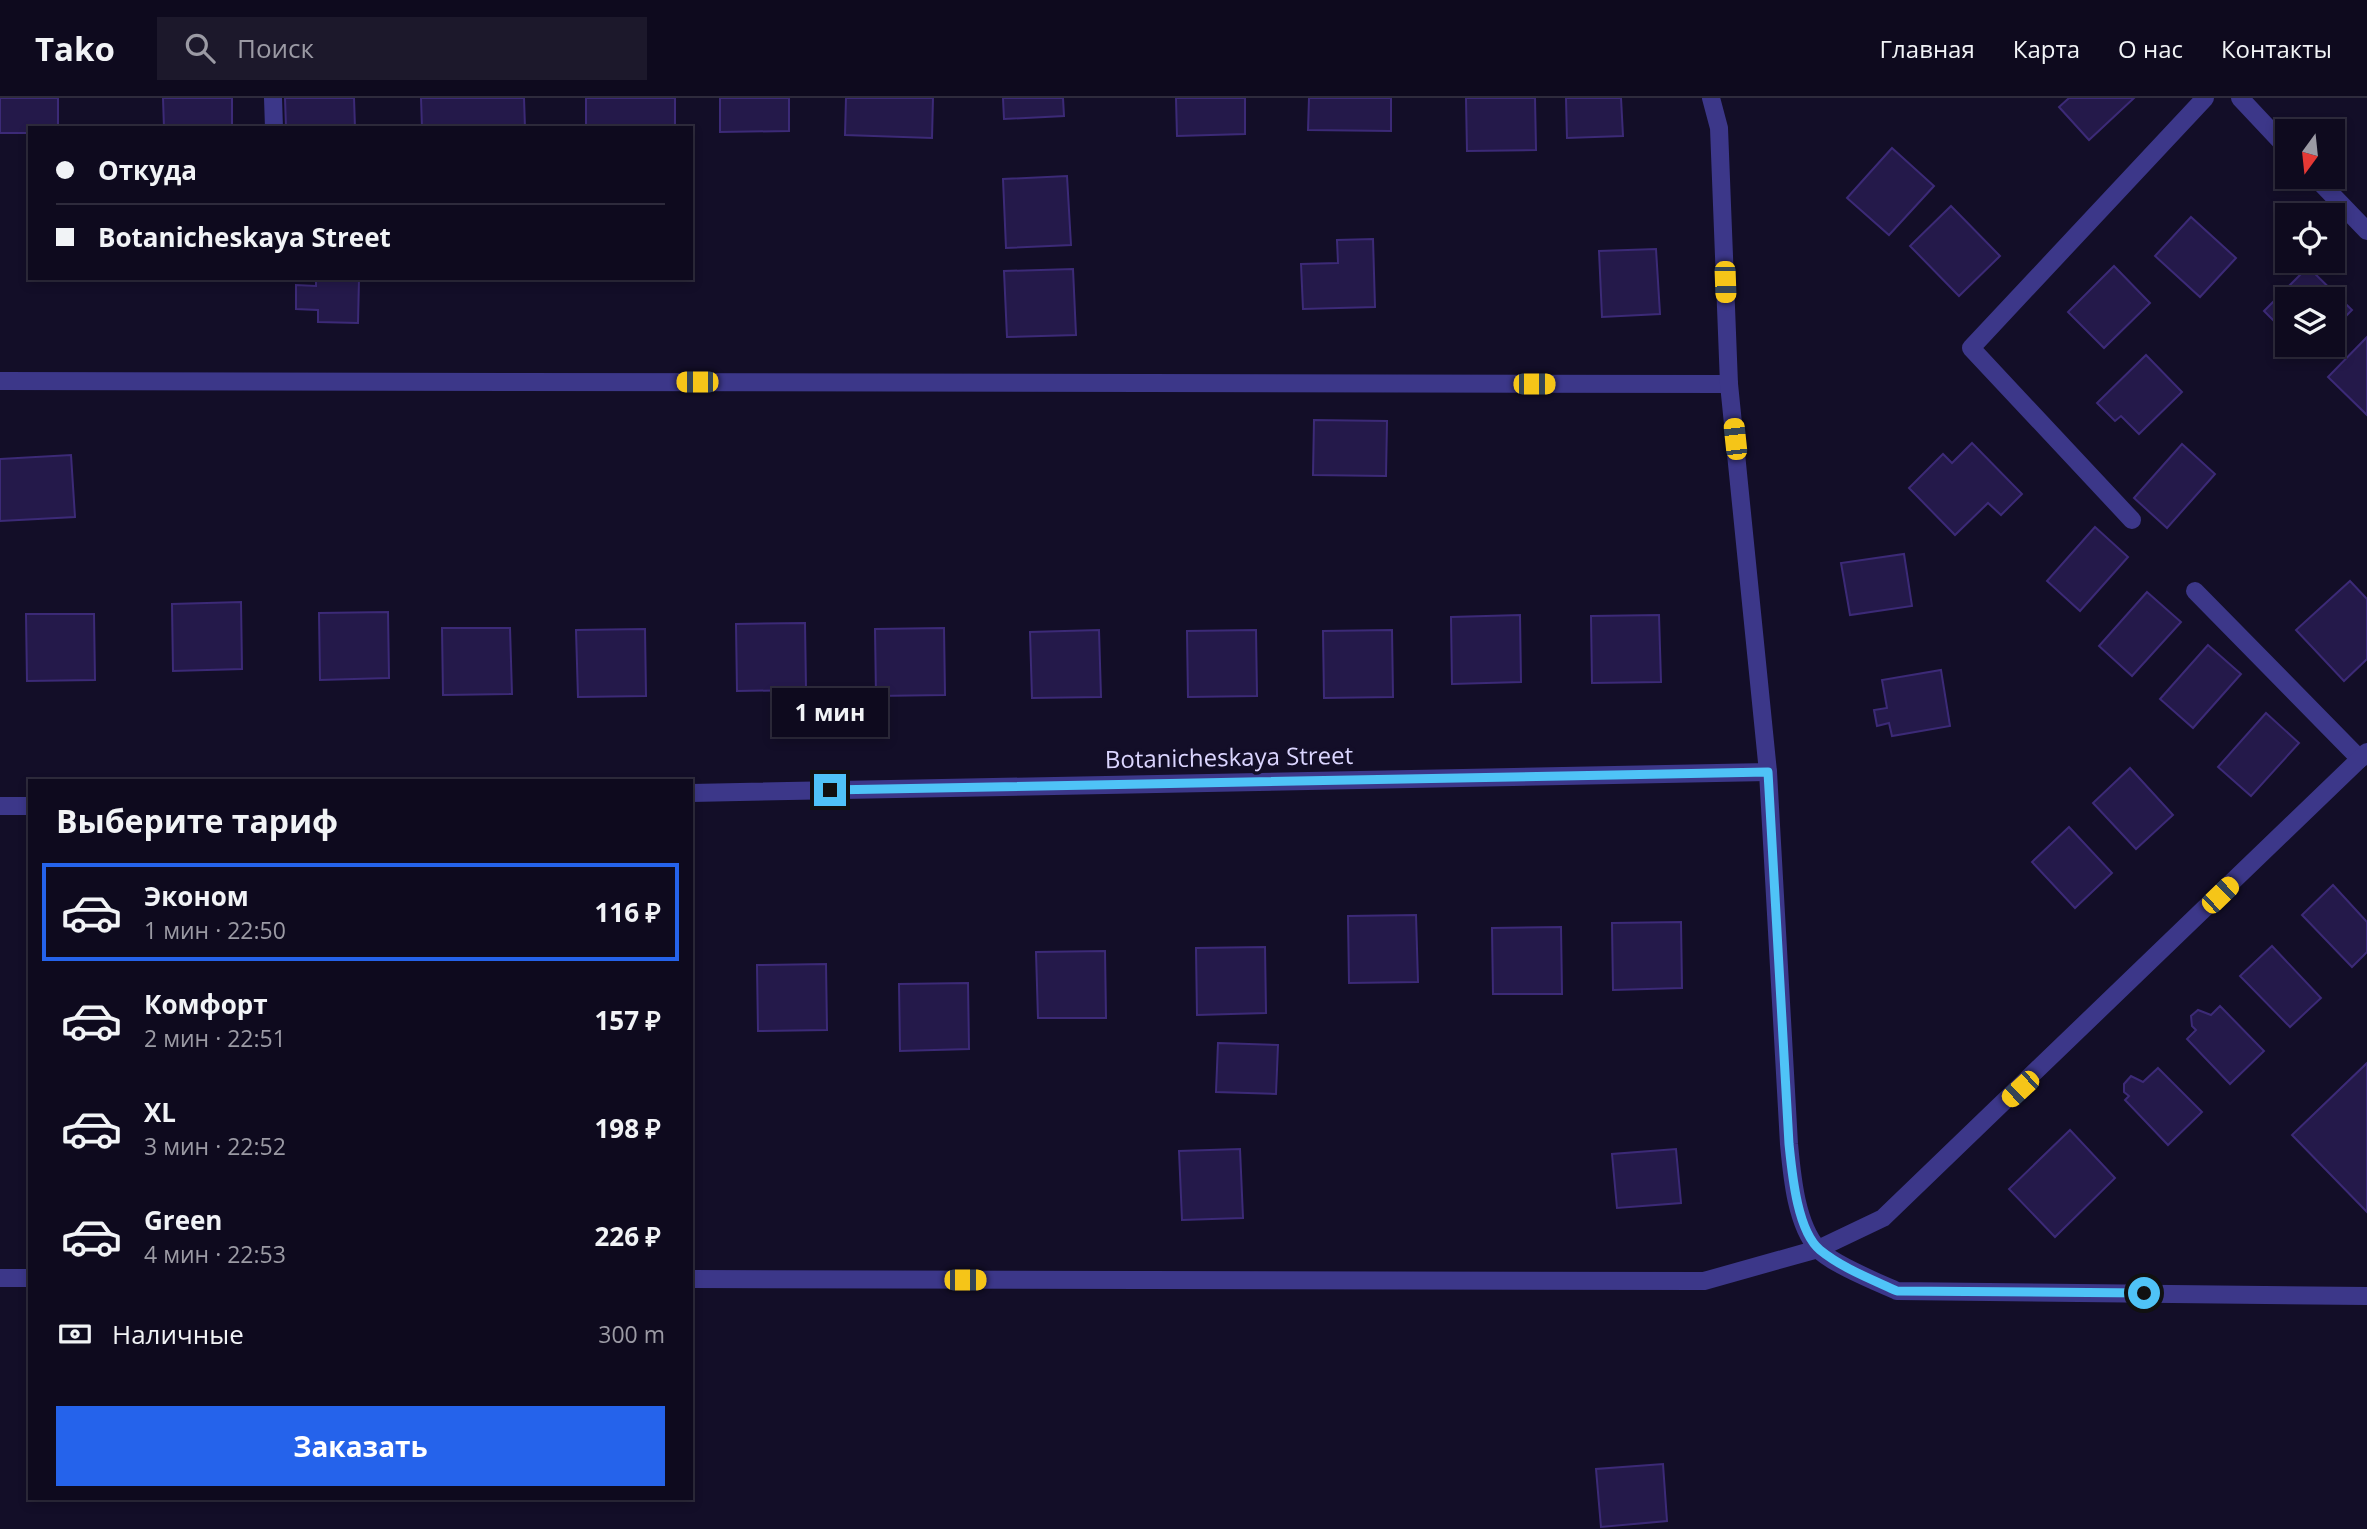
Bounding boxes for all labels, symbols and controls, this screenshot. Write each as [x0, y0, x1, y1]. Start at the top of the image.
search box [157, 17, 647, 80]
text: Tako [35, 26, 115, 71]
icon: search [181, 29, 219, 67]
text: Поиск [237, 30, 314, 66]
text: Главная [1880, 32, 1975, 65]
text: Карта [2013, 32, 2080, 65]
text: О нас [2118, 32, 2183, 65]
text: Контакты [2221, 32, 2332, 65]
north arrow [2275, 119, 2345, 189]
map controls [2275, 119, 2345, 357]
text: Откуда [98, 152, 197, 188]
button: locate [2275, 203, 2345, 273]
text: Botanicheskaya Street [98, 219, 391, 255]
car [1714, 261, 1737, 303]
button: layers [2275, 287, 2345, 357]
car [677, 372, 719, 393]
car [1514, 374, 1556, 395]
car [1723, 417, 1748, 461]
callout: 1 мин [772, 688, 888, 738]
text: 1 мин [795, 696, 865, 728]
street label: Botanicheskaya Street [1105, 738, 1353, 775]
route end [814, 774, 846, 806]
text: Выберите тариф [56, 799, 338, 842]
car [2198, 873, 2243, 917]
text: Эконом [144, 878, 249, 914]
icon: car [60, 881, 123, 944]
text: 116 ₽ [595, 894, 661, 930]
text: 1 мин · 22:50 [144, 914, 286, 946]
text: Комфорт [144, 986, 268, 1022]
icon: car [60, 989, 123, 1052]
text: 157 ₽ [595, 1002, 661, 1038]
text: 2 мин · 22:51 [144, 1022, 286, 1054]
car [1998, 1067, 2043, 1111]
text: XL [144, 1094, 176, 1130]
icon: car [60, 1097, 123, 1160]
text: 198 ₽ [595, 1110, 661, 1146]
text: 3 мин · 22:52 [144, 1130, 286, 1162]
text: Green [144, 1202, 222, 1238]
icon: car [60, 1205, 123, 1268]
text: 226 ₽ [595, 1218, 661, 1254]
text: 4 мин · 22:53 [144, 1238, 286, 1270]
car [945, 1270, 987, 1291]
route start [2128, 1277, 2160, 1309]
icon: cash [56, 1315, 94, 1353]
text: Наличные [112, 1316, 244, 1352]
text: 300 m [598, 1318, 665, 1350]
button: Заказать [56, 1406, 665, 1486]

